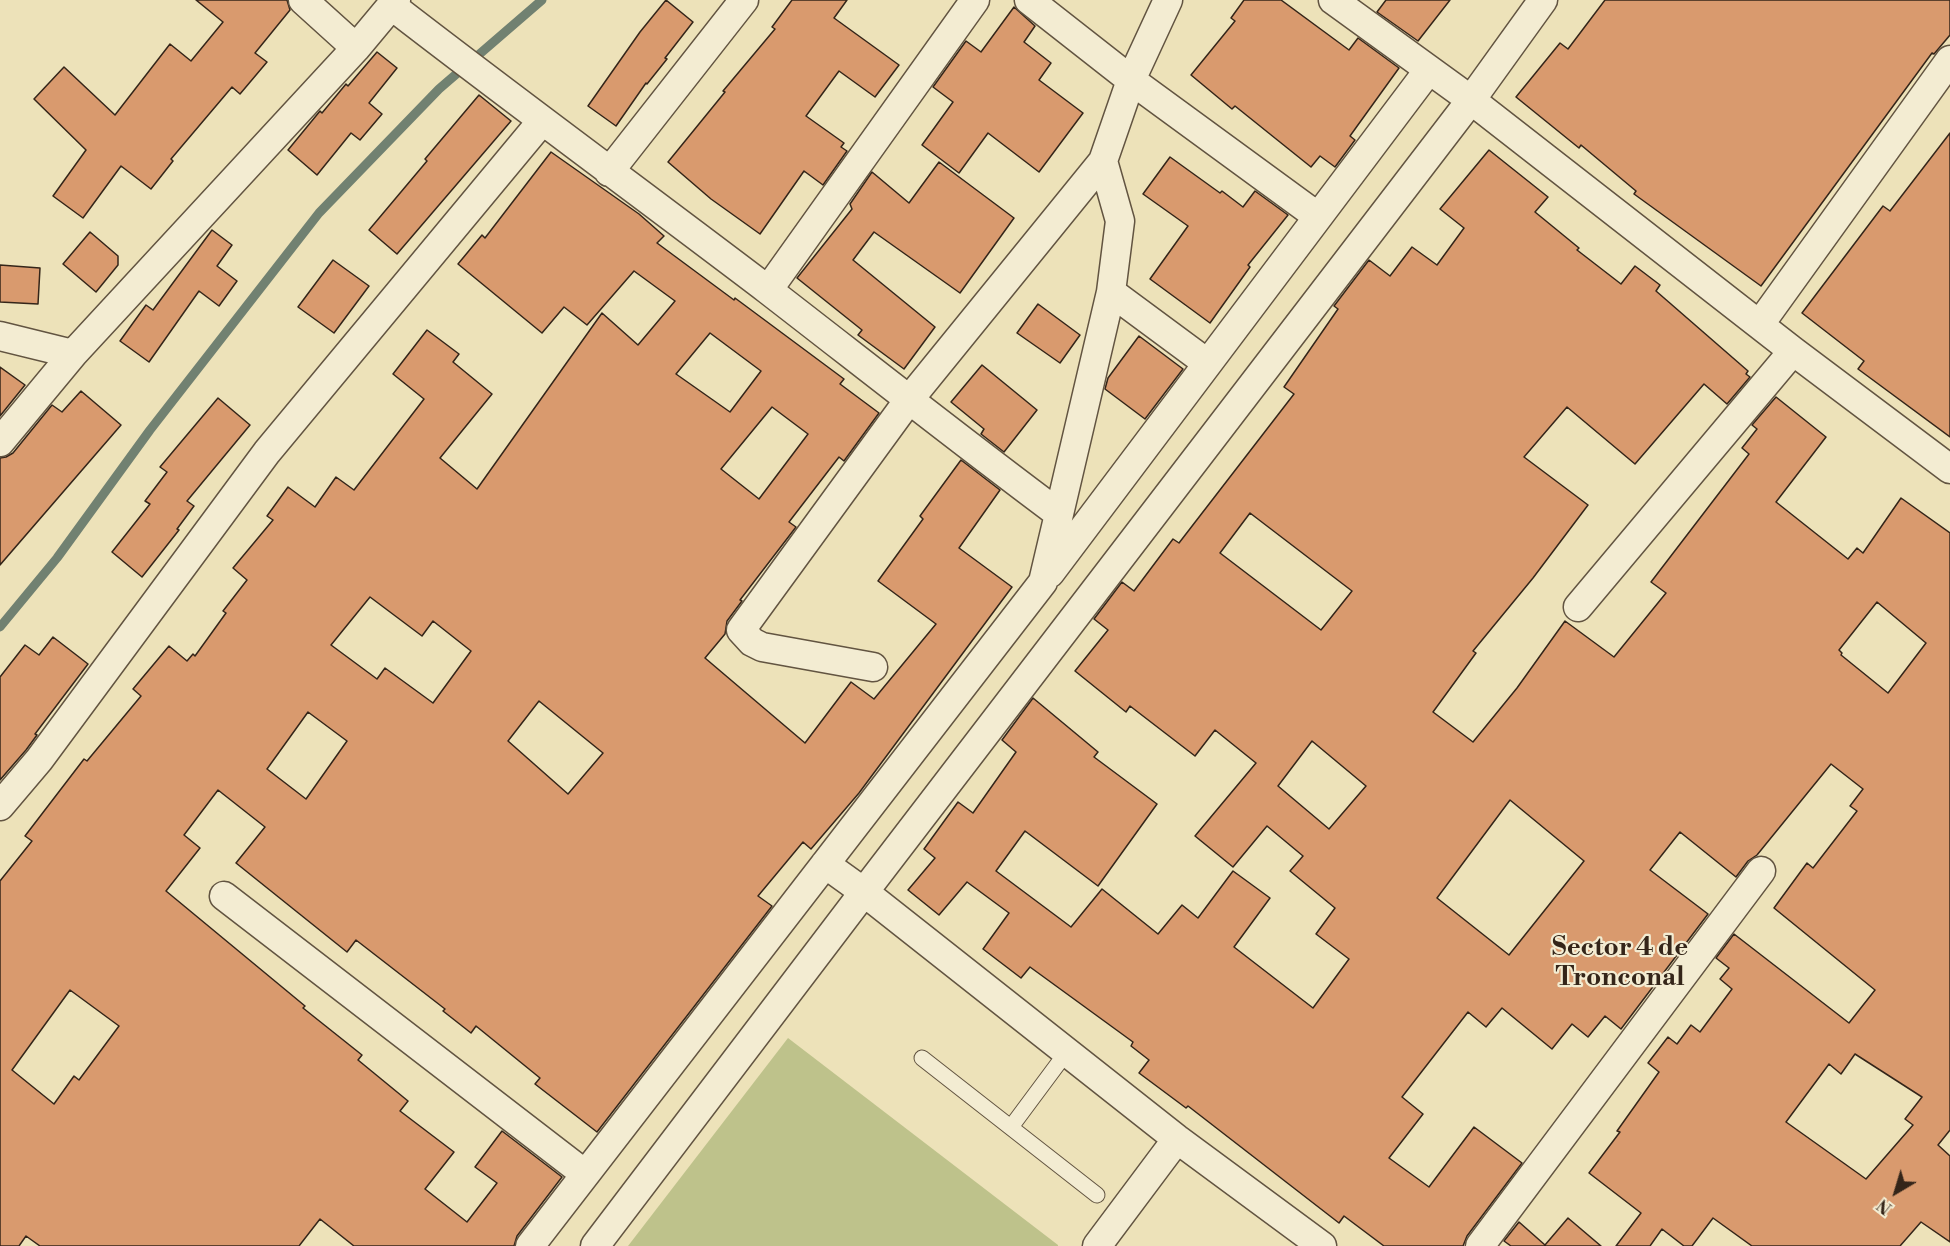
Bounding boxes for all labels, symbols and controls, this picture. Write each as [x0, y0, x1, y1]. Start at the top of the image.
district label: Sector 4 de Tronconal [1552, 933, 1688, 994]
north arrow [1866, 1162, 1926, 1222]
text: N [1874, 1194, 1896, 1218]

